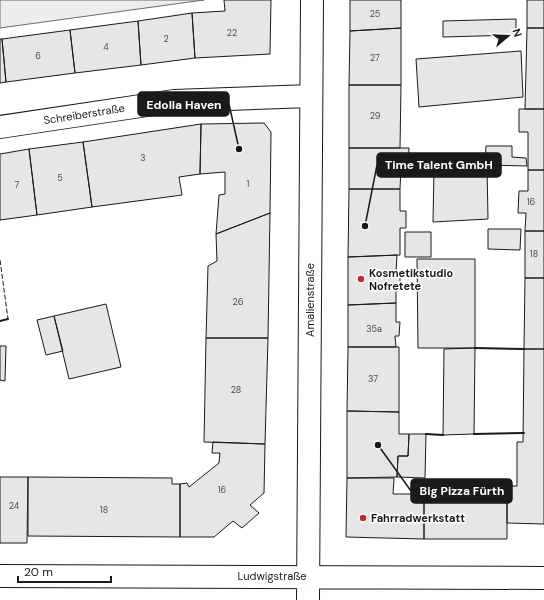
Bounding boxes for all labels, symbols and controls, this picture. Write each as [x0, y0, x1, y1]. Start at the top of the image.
house number: 25 [370, 8, 380, 20]
north arrow [488, 16, 528, 56]
house number: 22 [227, 27, 237, 39]
text: N [510, 27, 525, 39]
house number: 2 [163, 33, 169, 45]
house number: 4 [103, 41, 109, 53]
house number: 6 [35, 50, 41, 62]
house number: 27 [370, 52, 380, 64]
callout: Edolia Haven [138, 92, 229, 116]
text: Edolia Haven [146, 97, 222, 113]
street label: Schreiberstraße [42, 101, 126, 127]
house number: 29 [370, 110, 381, 122]
house number: 3 [140, 152, 146, 164]
callout: Time Talent GmbH [377, 153, 501, 177]
text: Time Talent GmbH [385, 157, 493, 173]
house number: 5 [57, 172, 63, 184]
house number: 1 [247, 178, 250, 190]
house number: 7 [15, 179, 20, 191]
house number: 16 [527, 196, 536, 208]
house number: 18 [530, 248, 538, 260]
street label: Amalienstraße [303, 263, 317, 337]
place label: Kosmetikstudio Nofretete [369, 266, 453, 293]
marker: Kosmetikstudio Nofretete [356, 274, 366, 284]
house number: 26 [233, 296, 244, 308]
house number: 35a [366, 323, 382, 335]
house number: 37 [368, 373, 378, 385]
house number: 28 [231, 384, 241, 396]
callout: Big Pizza Fürth [411, 479, 512, 503]
text: Big Pizza Fürth [420, 483, 504, 499]
house number: 16 [218, 484, 227, 496]
house number: 24 [9, 500, 20, 512]
house number: 18 [100, 504, 108, 516]
place label: Fahrradwerkstatt [371, 511, 465, 525]
marker: Fahrradwerkstatt [358, 513, 368, 523]
scale bar [18, 558, 111, 584]
text: 20 m [24, 564, 53, 580]
street label: Ludwigstraße [237, 569, 307, 583]

